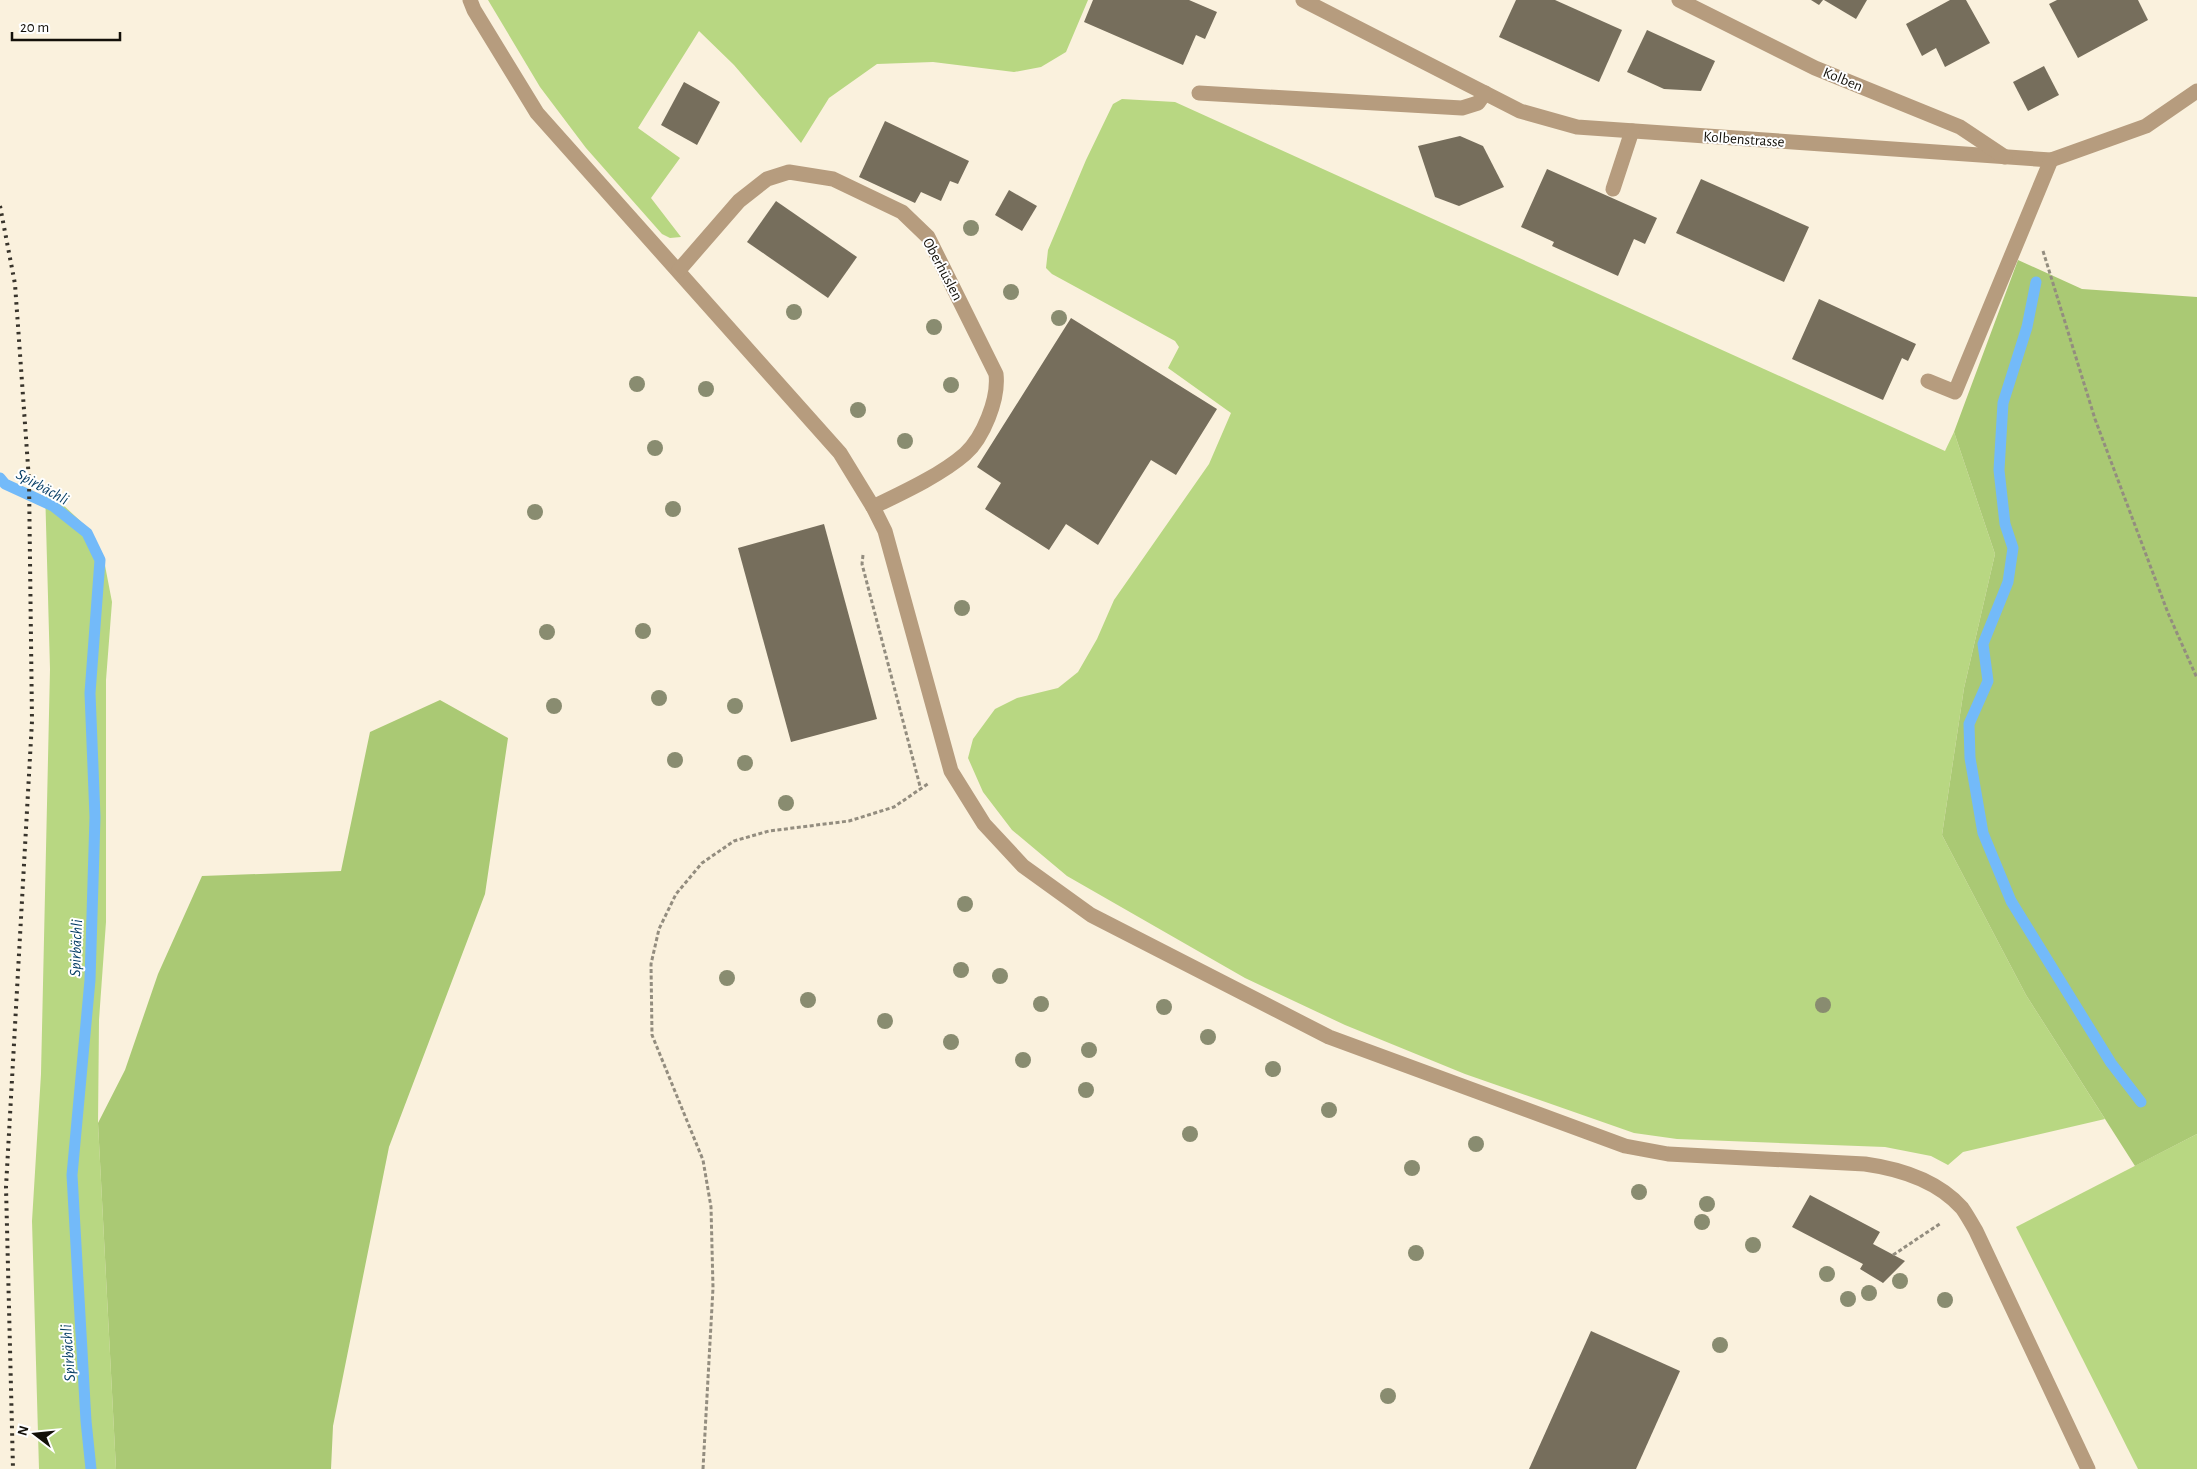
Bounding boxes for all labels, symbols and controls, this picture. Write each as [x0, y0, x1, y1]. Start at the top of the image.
scale bar [12, 10, 120, 42]
text: 20 m [20, 20, 49, 35]
street label: Kolben [1821, 65, 1865, 94]
street label: Kolbenstrasse [1703, 129, 1785, 150]
street label: Oberhüslen [920, 236, 965, 303]
water label: Spirbächli [13, 466, 72, 509]
water label: Spirbächli [67, 919, 86, 977]
water label: Spirbächli [58, 1323, 79, 1382]
north arrow [10, 1409, 60, 1459]
text: N [15, 1424, 32, 1437]

